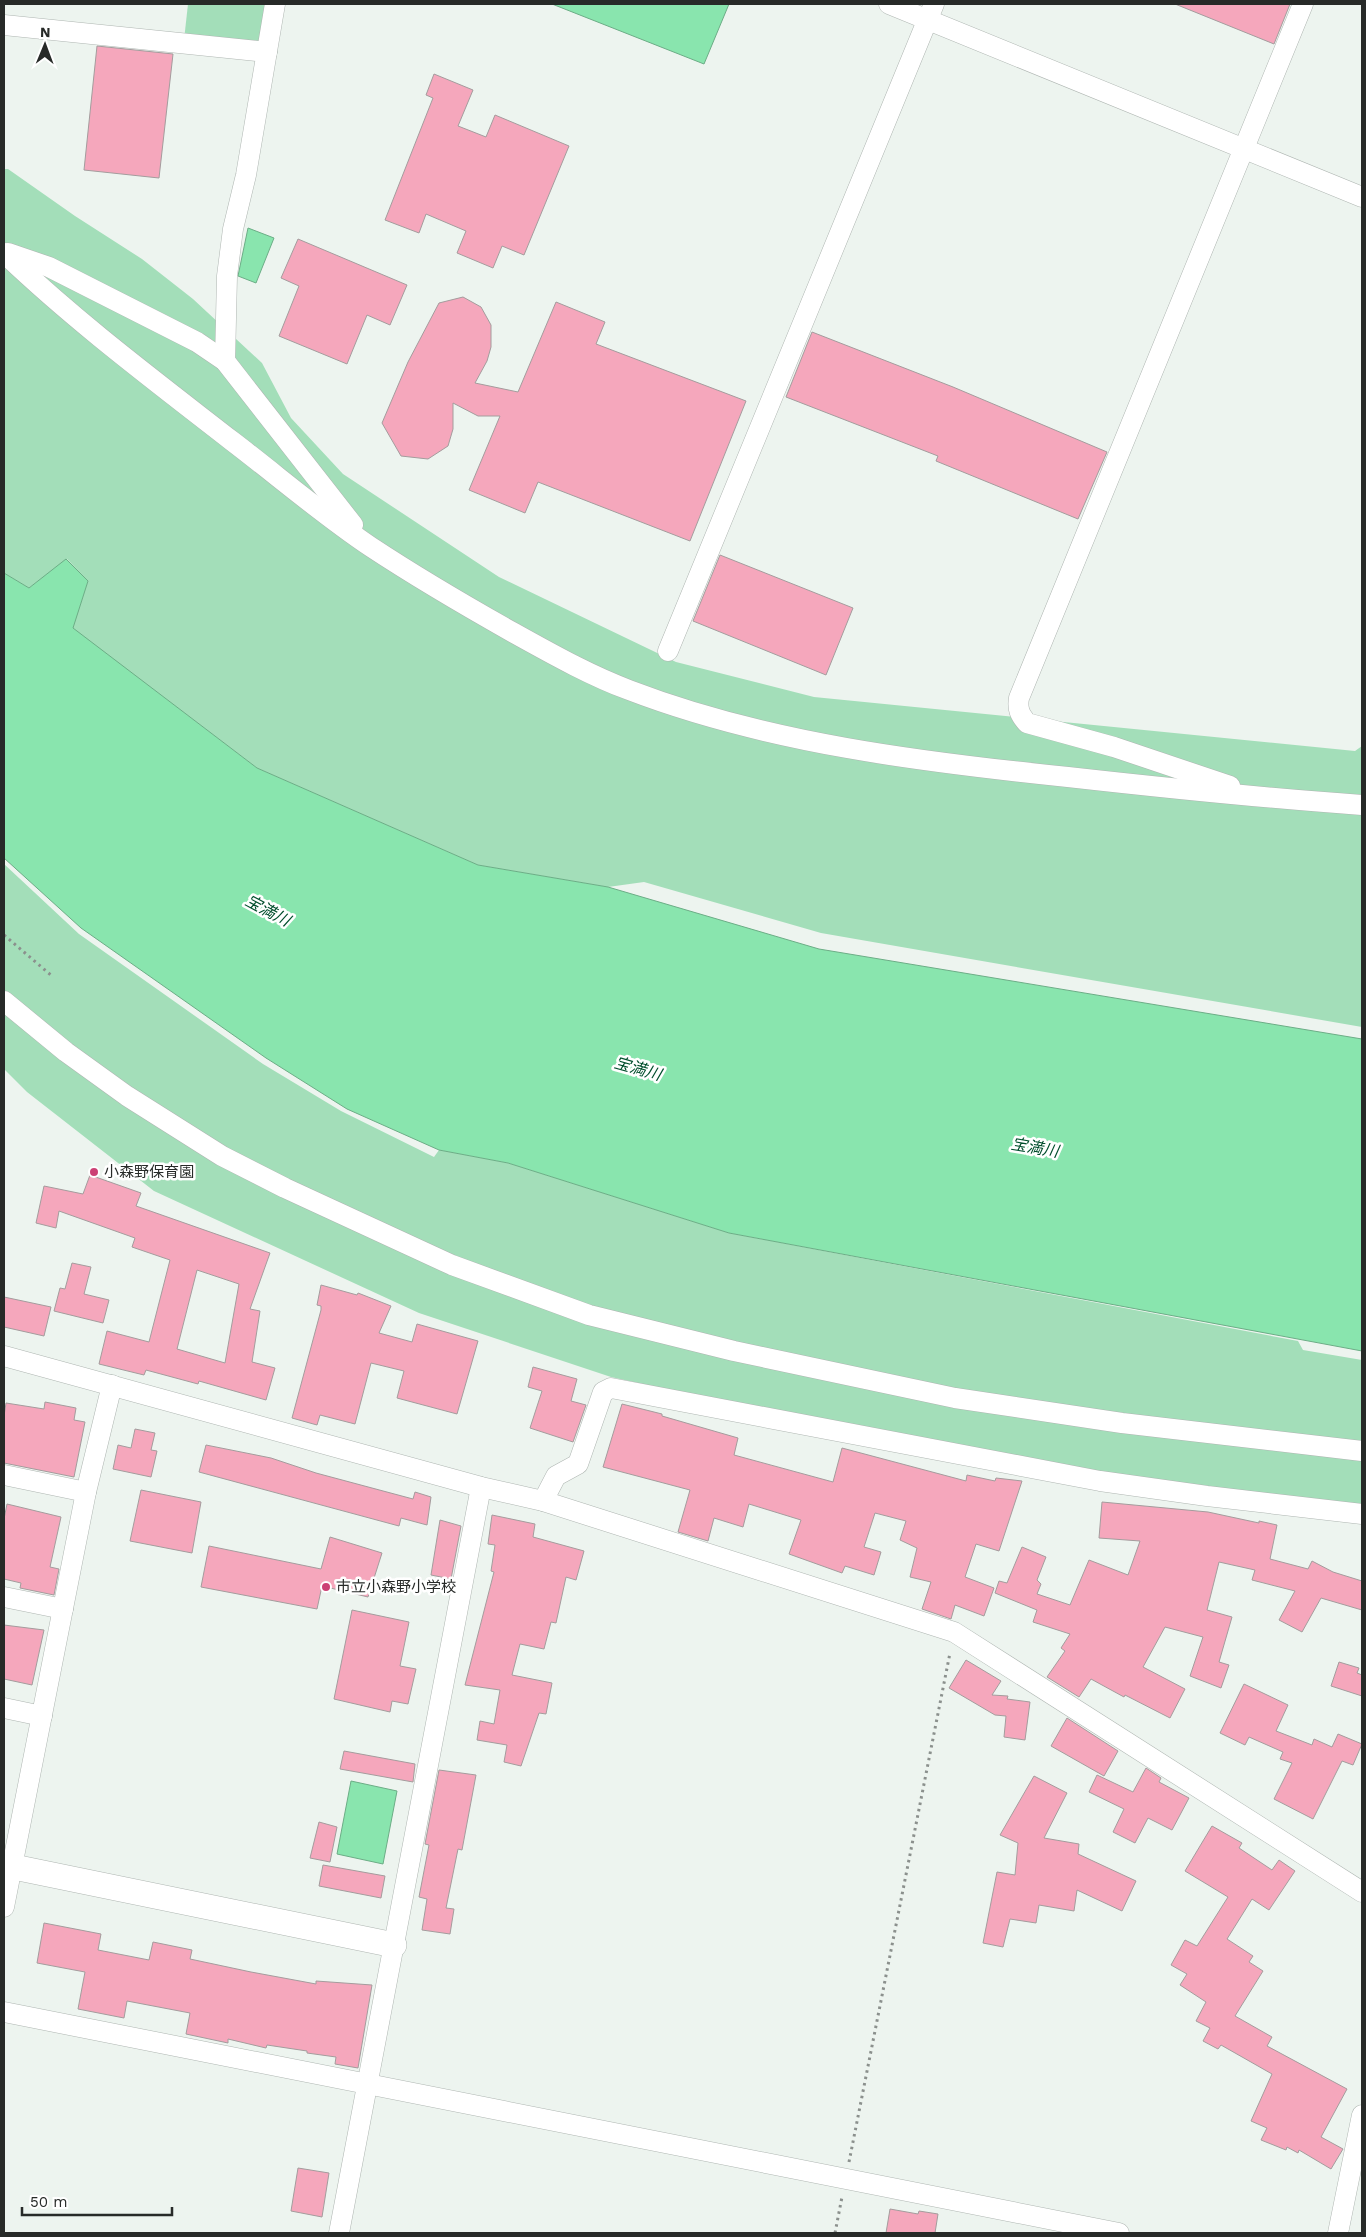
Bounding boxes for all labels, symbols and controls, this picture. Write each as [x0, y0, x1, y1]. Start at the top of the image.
north arrow [20, 20, 70, 70]
text: N [40, 24, 51, 40]
water label: 宝満川 [242, 891, 295, 931]
water label: 宝満川 [612, 1053, 665, 1085]
water label: 宝満川 [1010, 1134, 1062, 1161]
place label: 小森野保育園 [104, 1163, 194, 1181]
marker: 小森野保育園 [88, 1166, 100, 1178]
place label: 市立小森野小学校 [336, 1578, 456, 1596]
marker: 市立小森野小学校 [320, 1581, 332, 1593]
scale bar [22, 2184, 172, 2216]
text: 50 m [30, 2193, 67, 2211]

